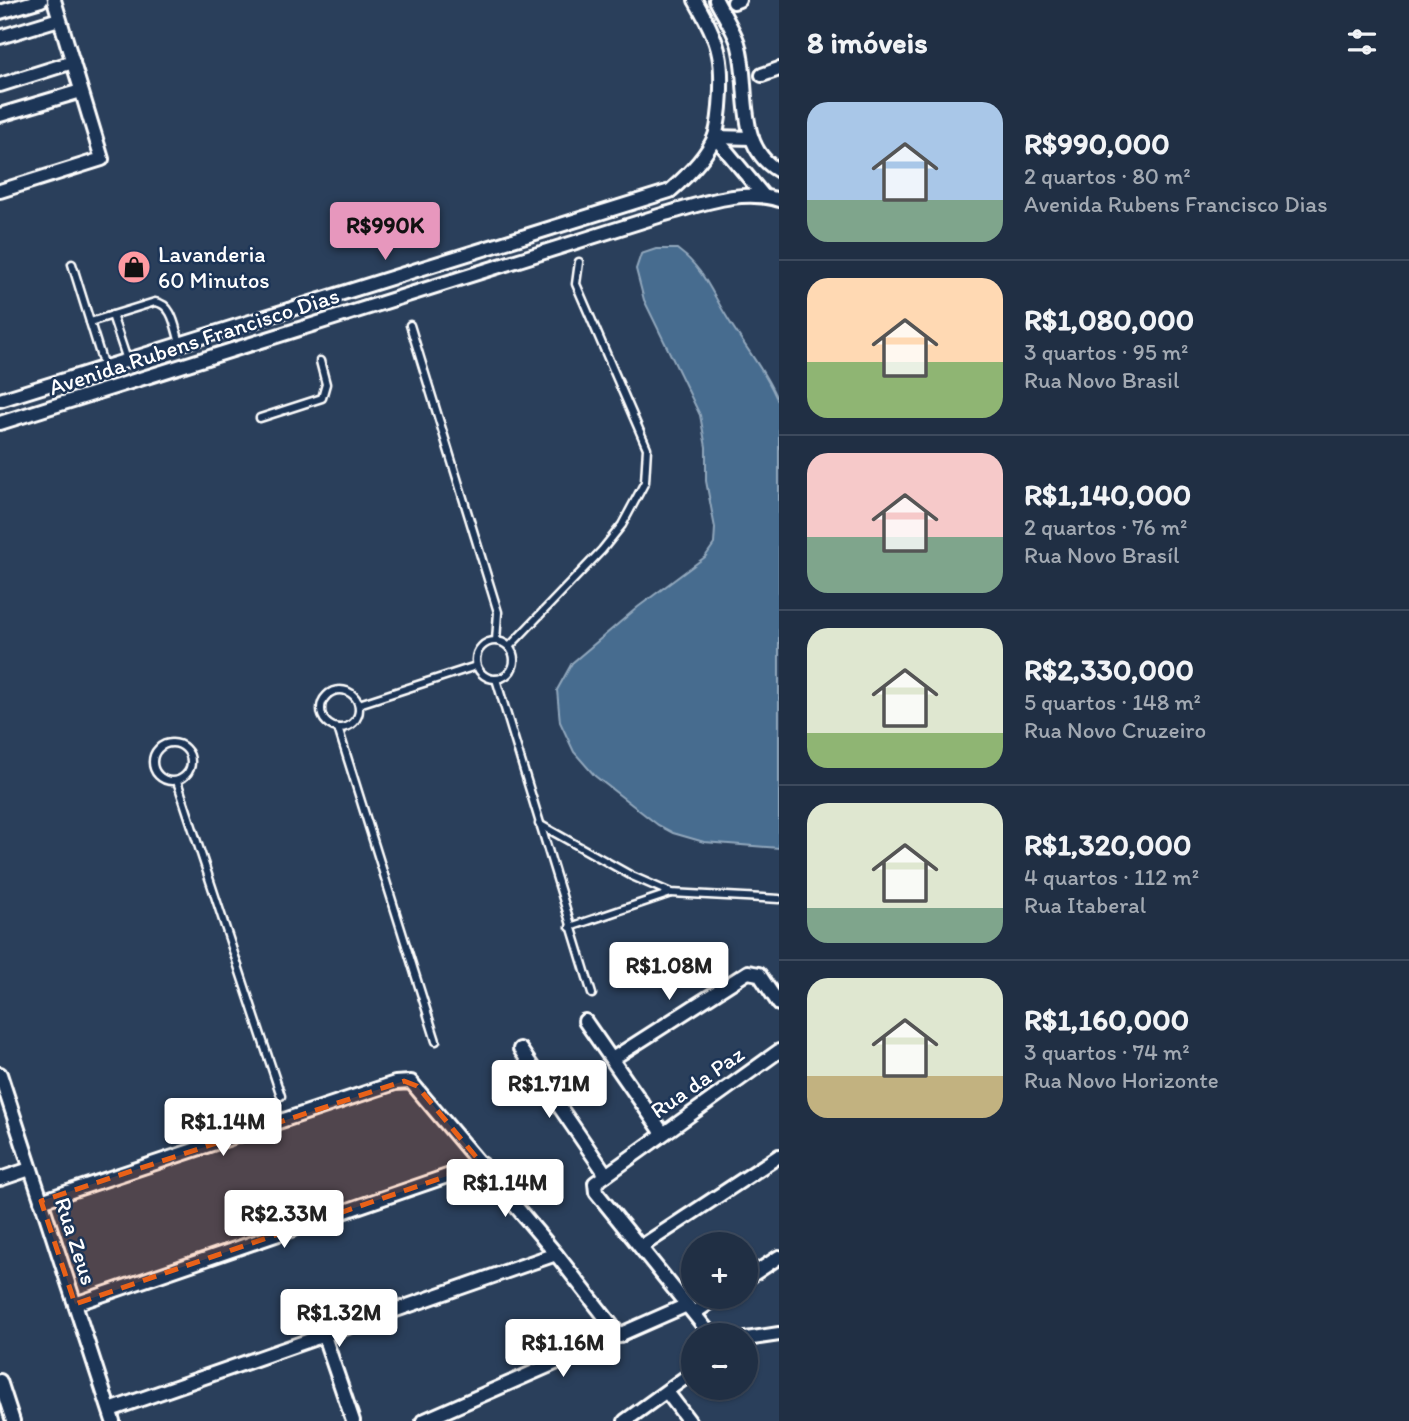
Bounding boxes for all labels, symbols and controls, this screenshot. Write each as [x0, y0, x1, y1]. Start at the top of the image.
icon: filters [1343, 23, 1381, 61]
text: 8 imóveis [807, 24, 928, 61]
text: R$990,000 [1024, 125, 1170, 162]
icon: home [863, 130, 947, 214]
text: 2 quartos · 80 m² [1024, 162, 1191, 190]
text: Avenida Rubens Francisco Dias [1024, 190, 1328, 218]
pin: R$990K [328, 202, 442, 262]
text: R$990K [346, 211, 424, 239]
place label: Lavanderia 60 Minutos [158, 240, 270, 294]
shop icon: Lavanderia 60 Minutos [115, 248, 153, 286]
street label: Avenida Rubens Francisco Dias [45, 281, 343, 401]
text: R$1,080,000 [1024, 301, 1194, 338]
icon: home [863, 306, 947, 390]
text: 3 quartos · 95 m² [1024, 338, 1188, 366]
text: Rua Novo Brasil [1024, 366, 1179, 394]
text: R$1,140,000 [1024, 476, 1191, 513]
icon: home [863, 481, 947, 565]
text: 2 quartos · 76 m² [1024, 513, 1187, 541]
text: Rua Novo Brasíl [1024, 541, 1180, 569]
text: R$2,330,000 [1024, 651, 1194, 688]
icon: home [863, 656, 947, 740]
text: 5 quartos · 148 m² [1024, 688, 1201, 716]
text: Rua Novo Cruzeiro [1024, 716, 1206, 744]
text: R$1,320,000 [1024, 826, 1192, 863]
icon: home [863, 831, 947, 915]
text: 4 quartos · 112 m² [1024, 863, 1199, 891]
text: Rua Itaberal [1024, 891, 1146, 919]
pin: R$1.08M [604, 942, 734, 1002]
text: R$1.08M [625, 951, 713, 979]
text: R$1,160,000 [1024, 1001, 1189, 1038]
icon: home [863, 1006, 947, 1090]
text: 3 quartos · 74 m² [1024, 1038, 1190, 1066]
street label: Rua da Paz [645, 1039, 750, 1124]
pin: R$1.71M [484, 1060, 614, 1120]
text: Rua Novo Horizonte [1024, 1066, 1219, 1094]
text: R$1.71M [508, 1069, 590, 1097]
pin: R$1.14M [158, 1098, 288, 1158]
text: R$1.14M [181, 1107, 265, 1135]
pin: R$1.14M [440, 1160, 570, 1219]
text: R$1.14M [463, 1168, 547, 1196]
pin: R$2.33M [219, 1190, 349, 1250]
street label: Rua Zeus [49, 1194, 103, 1288]
text: R$2.33M [241, 1199, 327, 1227]
map controls [681, 1232, 758, 1400]
button: + [681, 1232, 758, 1309]
pin: R$1.32M [274, 1290, 404, 1349]
text: R$1.32M [296, 1298, 382, 1326]
pin: R$1.16M [498, 1320, 628, 1379]
button: − [681, 1323, 758, 1400]
text: R$1.16M [521, 1328, 605, 1356]

